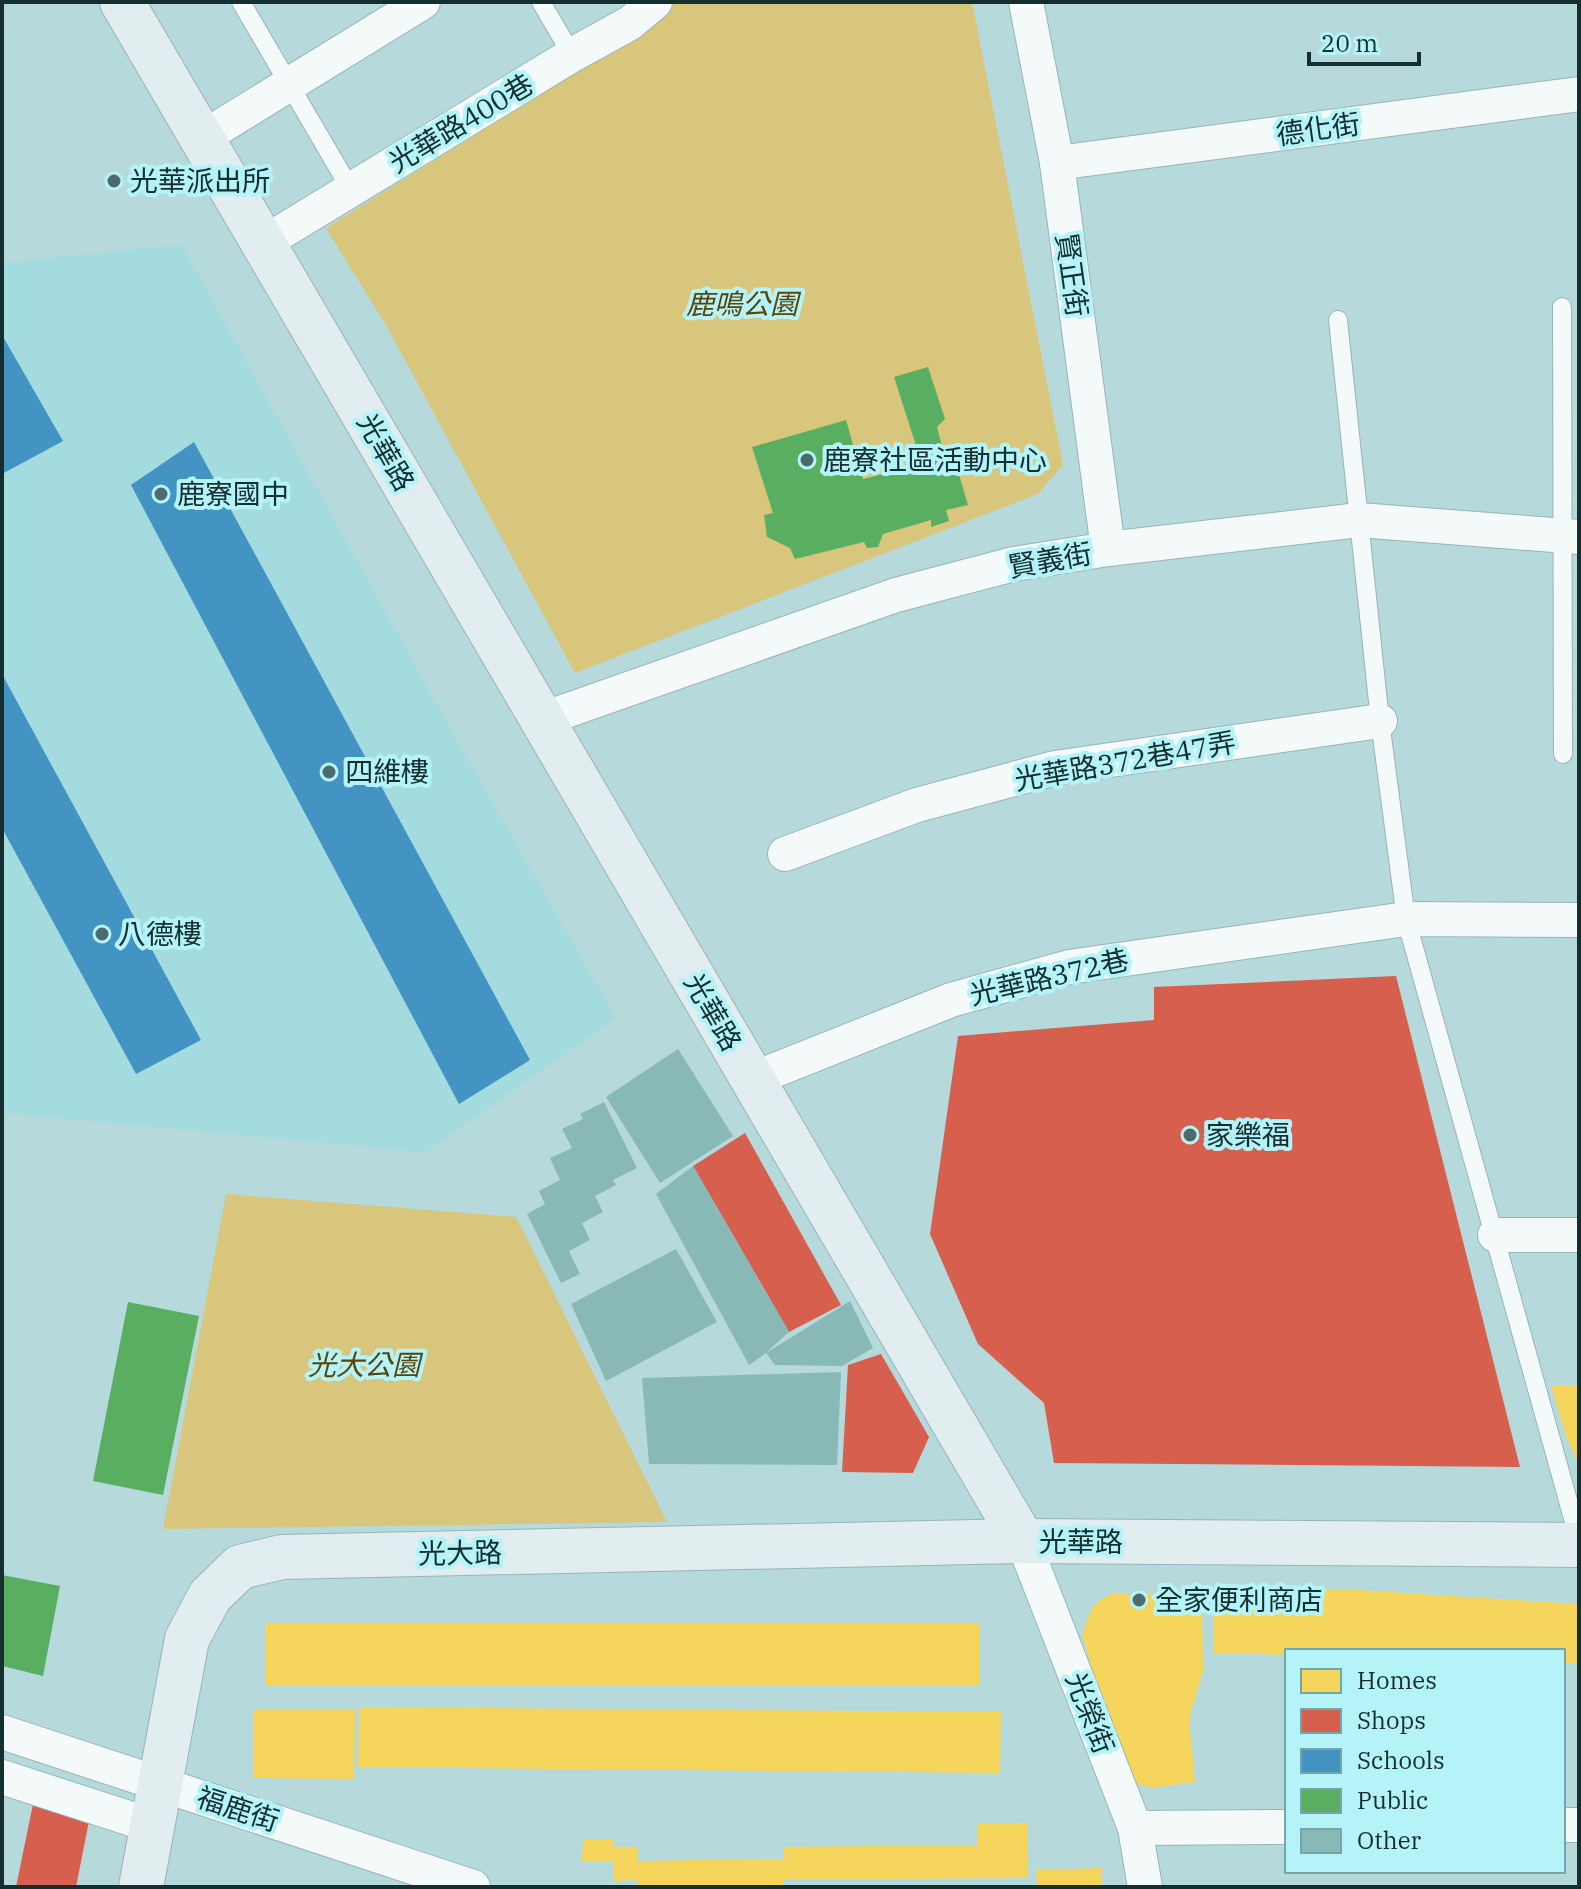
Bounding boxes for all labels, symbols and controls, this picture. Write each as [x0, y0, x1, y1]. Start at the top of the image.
scale bar [1309, 16, 1419, 66]
text: 20 m [1321, 27, 1378, 59]
street label: 光華路400巷 [382, 65, 540, 180]
street label: 德化街 [1274, 104, 1362, 153]
place label: 光華派出所 [130, 162, 270, 199]
marker: 光華派出所 [105, 172, 123, 190]
street label: 賢正街 [1048, 231, 1097, 319]
park label: 鹿鳴公園 [686, 285, 802, 322]
street label: 光華路 [349, 406, 423, 497]
place label: 鹿寮社區活動中心 [823, 441, 1047, 478]
marker: 鹿寮社區活動中心 [798, 451, 816, 469]
place label: 鹿寮國中 [177, 475, 289, 512]
marker: 鹿寮國中 [152, 485, 170, 503]
street label: 賢義街 [1005, 534, 1094, 585]
street label: 光華路372巷47弄 [1011, 723, 1238, 798]
place label: 四維樓 [345, 753, 429, 790]
marker: 四維樓 [320, 763, 338, 781]
place label: 八德樓 [118, 915, 202, 952]
marker: 八德樓 [93, 925, 111, 943]
street label: 光華路372巷 [966, 940, 1132, 1013]
street label: 光華路 [676, 966, 750, 1057]
place label: 家樂福 [1206, 1116, 1290, 1153]
marker: 家樂福 [1181, 1126, 1199, 1144]
park label: 光大公園 [308, 1346, 424, 1383]
street label: 光華路 [1039, 1523, 1123, 1560]
street label: 光大路 [418, 1533, 502, 1572]
place label: 全家便利商店 [1155, 1581, 1323, 1618]
marker: 全家便利商店 [1130, 1591, 1148, 1609]
legend [1285, 1649, 1565, 1873]
text: Homes [1357, 1664, 1437, 1696]
street label: 光榮街 [1058, 1667, 1123, 1759]
text: Shops [1357, 1704, 1426, 1736]
text: Schools [1357, 1744, 1445, 1776]
street label: 福鹿街 [192, 1778, 284, 1839]
text: Public [1357, 1784, 1428, 1816]
text: Other [1357, 1824, 1421, 1856]

